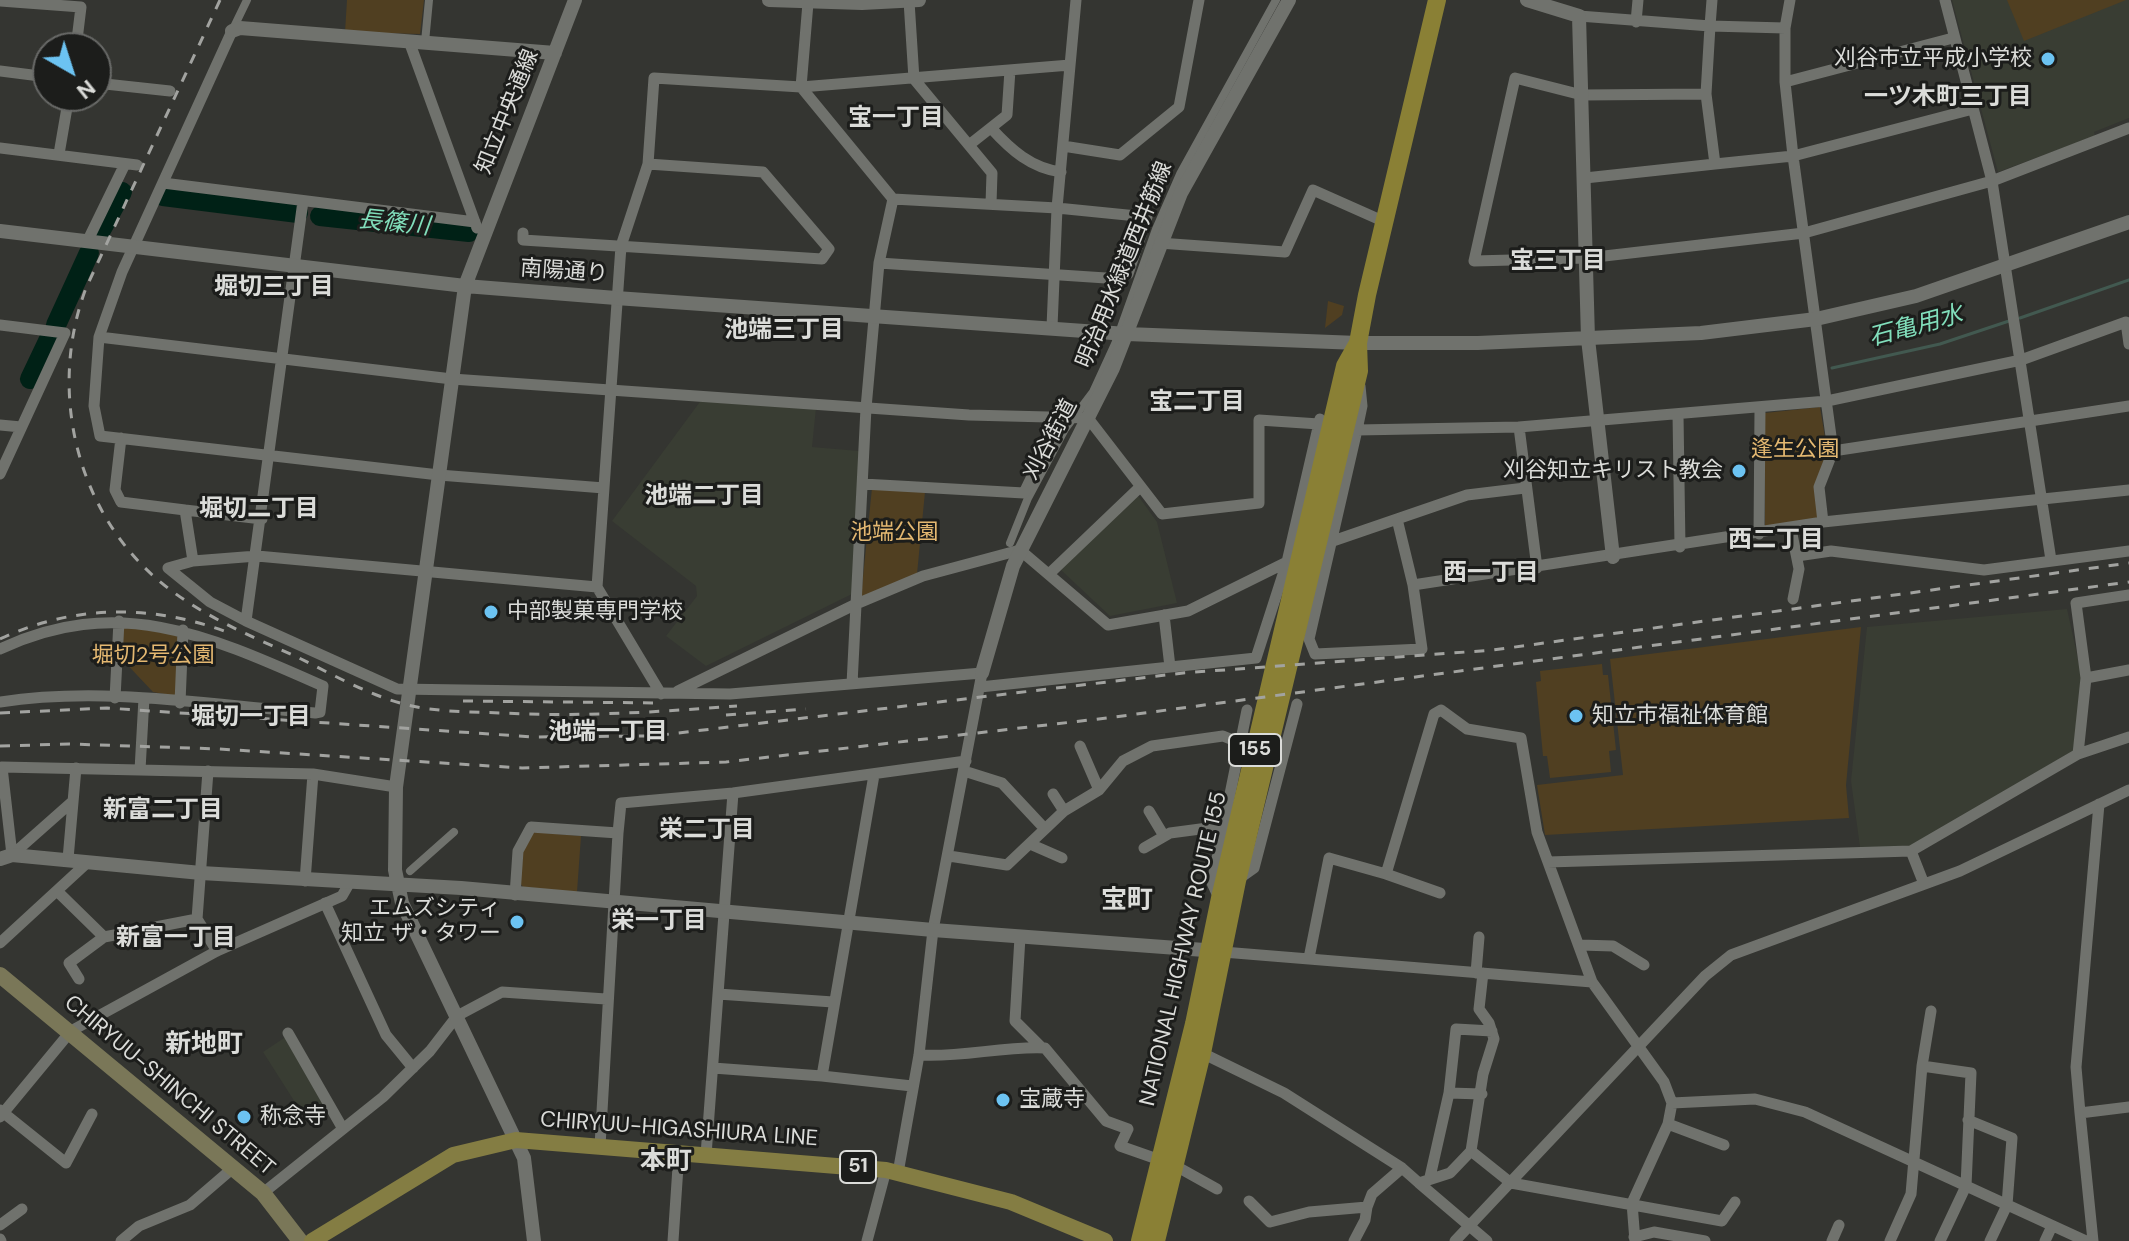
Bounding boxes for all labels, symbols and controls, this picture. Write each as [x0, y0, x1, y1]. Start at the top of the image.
north arrow [32, 32, 112, 112]
street label: 知立中央通線 [471, 46, 545, 178]
place label: 刈谷市立平成小学校 [1834, 46, 2032, 72]
marker: 刈谷市立平成小学校 [2039, 50, 2057, 68]
text: N [71, 73, 102, 106]
district label: 一ツ木町三丁目 [1864, 84, 2032, 112]
district label: 宝一丁目 [848, 105, 944, 133]
street label: 明治用水緑道西井筋線 [1072, 158, 1178, 372]
water label: 長篠川 [357, 206, 431, 242]
district label: 宝三丁目 [1510, 248, 1606, 276]
street label: 南陽通り [519, 256, 609, 288]
district label: 堀切三丁目 [214, 274, 334, 302]
water label: 石亀用水 [1866, 301, 1966, 353]
district label: 池端三丁目 [724, 317, 844, 345]
district label: 宝二丁目 [1149, 389, 1245, 417]
street label: 刈谷街道 [1019, 395, 1083, 485]
park label: 逢生公園 [1751, 437, 1839, 463]
place label: 刈谷知立キリスト教会 [1503, 458, 1723, 484]
marker: 刈谷知立キリスト教会 [1730, 462, 1748, 480]
district label: 池端二丁目 [644, 483, 764, 511]
district label: 堀切二丁目 [199, 496, 319, 524]
park label: 池端公園 [850, 520, 938, 546]
district label: 西二丁目 [1728, 527, 1824, 555]
district label: 西一丁目 [1443, 560, 1539, 588]
place label: 中部製菓専門学校 [507, 599, 683, 625]
marker: 中部製菓専門学校 [482, 603, 500, 621]
park label: 堀切2号公園 [92, 643, 214, 669]
place label: 知立市福祉体育館 [1592, 703, 1768, 729]
district label: 堀切一丁目 [191, 704, 311, 732]
marker: 知立市福祉体育館 [1567, 707, 1585, 725]
district label: 池端一丁目 [548, 719, 668, 747]
road number: 155 [1229, 734, 1281, 766]
street label: NATIONAL HIGHWAY ROUTE 155 [1135, 789, 1233, 1109]
district label: 新富二丁目 [103, 797, 223, 825]
district label: 栄二丁目 [659, 817, 755, 845]
district label: 宝町 [1101, 885, 1153, 917]
place label: エムズシティ 知立 ザ・タワー [341, 896, 501, 948]
district label: 栄一丁目 [611, 908, 707, 936]
marker: エムズシティ 知立 ザ・タワー [508, 913, 526, 931]
district label: 新富一丁目 [116, 925, 236, 953]
street label: CHIRYUU-SHINCHI STREET [58, 990, 280, 1182]
district label: 新地町 [165, 1029, 243, 1061]
place label: 宝蔵寺 [1019, 1087, 1085, 1113]
marker: 宝蔵寺 [994, 1091, 1012, 1109]
place label: 称念寺 [260, 1104, 326, 1130]
street label: CHIRYUU-HIGASHIURA LINE [539, 1107, 819, 1153]
marker: 称念寺 [235, 1108, 253, 1126]
district label: 本町 [640, 1146, 692, 1178]
road number: 51 [840, 1151, 876, 1183]

